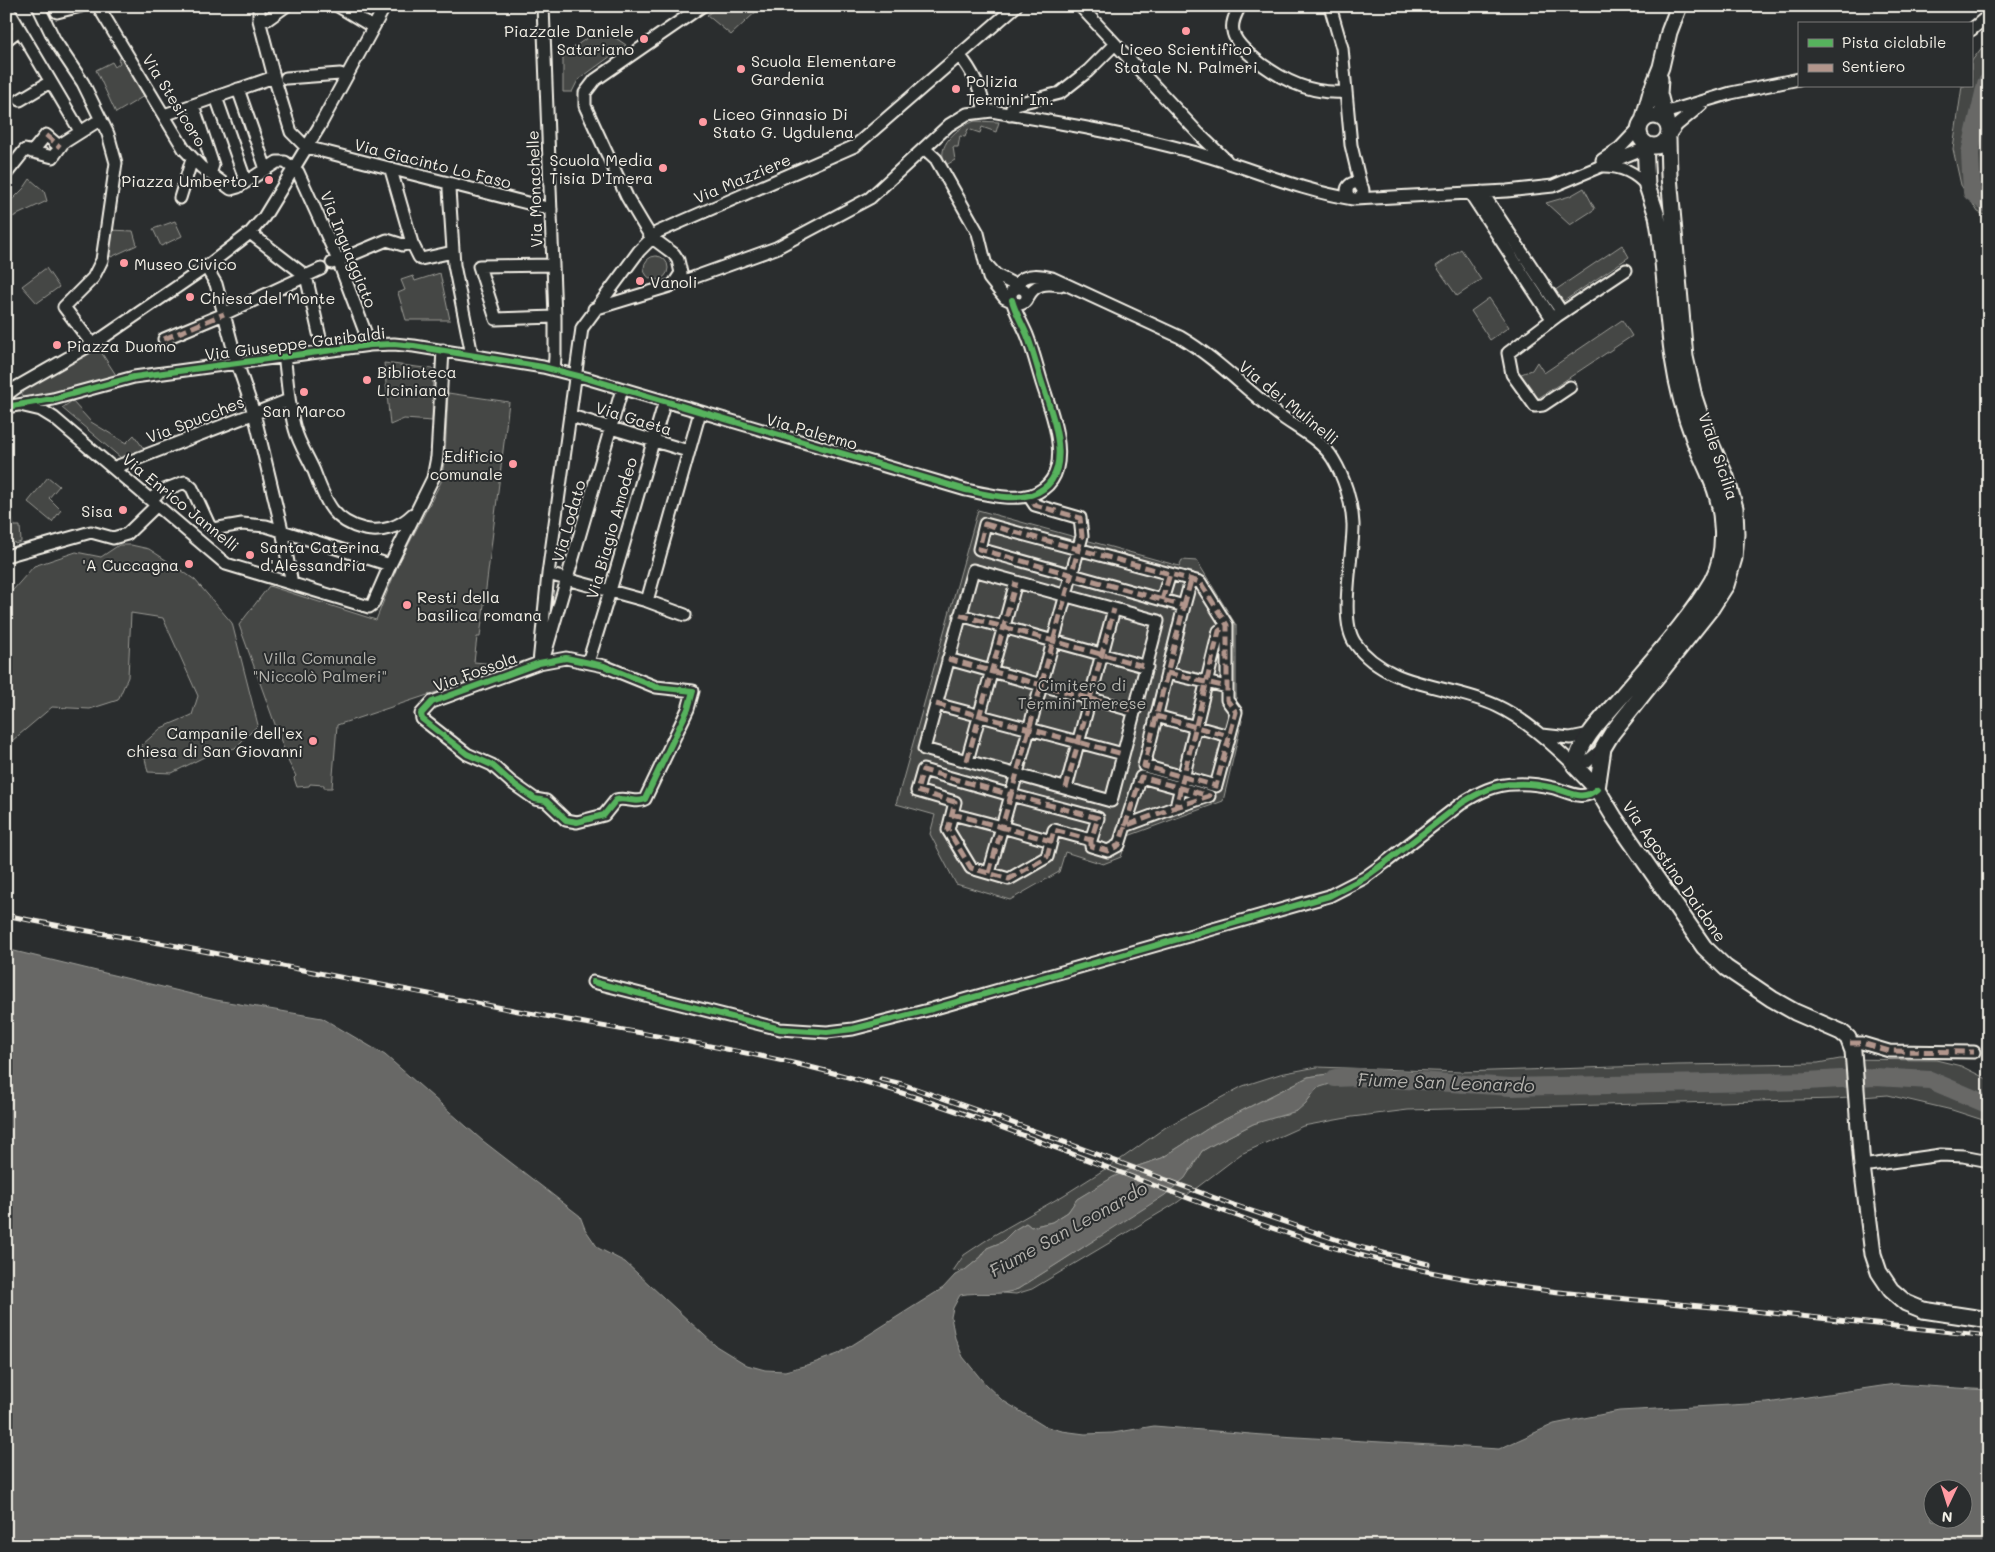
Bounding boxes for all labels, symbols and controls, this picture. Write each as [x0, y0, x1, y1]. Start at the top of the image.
place label: Piazzale Daniele Satariano [504, 20, 634, 59]
legend [1798, 22, 1972, 88]
marker: Liceo Scientifico Statale N. Palmeri [1180, 25, 1192, 37]
text: Pista ciclabile [1842, 32, 1946, 52]
marker: Piazzale Daniele Satariano [638, 33, 650, 45]
place label: Liceo Scientifico Statale N. Palmeri [1114, 38, 1258, 77]
street label: Via Stesicoro [138, 50, 212, 150]
place label: Scuola Elementare Gardenia [751, 50, 896, 89]
text: Sentiero [1842, 56, 1905, 76]
marker: Scuola Elementare Gardenia [735, 63, 747, 75]
place label: Polizia Termini Im. [966, 70, 1054, 109]
marker: Polizia Termini Im. [950, 83, 962, 95]
place label: Liceo Ginnasio Di Stato G. Ugdulena [713, 103, 854, 142]
marker: Liceo Ginnasio Di Stato G. Ugdulena [697, 116, 709, 128]
street label: Via Monachelle [521, 130, 547, 248]
street label: Via Giacinto Lo Faso [352, 133, 514, 193]
street label: Via Mazziere [690, 148, 794, 208]
place label: Scuola Media Tisia D'Imera [549, 149, 653, 188]
marker: Scuola Media Tisia D'Imera [657, 162, 669, 174]
place label: Piazza Umberto I [121, 170, 259, 191]
marker: Piazza Umberto I [263, 174, 275, 186]
street label: Via Inguaggiato [316, 188, 382, 310]
place label: Museo Civico [134, 253, 236, 274]
marker: Museo Civico [118, 257, 130, 269]
place label: Vanoli [650, 271, 698, 292]
marker: Vanoli [634, 275, 646, 287]
place label: Chiesa del Monte [200, 287, 335, 308]
marker: Chiesa del Monte [184, 291, 196, 303]
street label: Via Giuseppe Garibaldi [203, 321, 387, 365]
place label: Piazza Duomo [67, 335, 176, 356]
marker: Piazza Duomo [51, 339, 63, 351]
street label: Via dei Mulinelli [1235, 355, 1343, 449]
place label: Biblioteca Liciniana [377, 361, 457, 400]
marker: Biblioteca Liciniana [361, 374, 373, 386]
marker: San Marco [298, 386, 310, 398]
street label: Via Spucches [143, 391, 247, 447]
street label: Via Gaeta [593, 396, 675, 440]
place label: San Marco [263, 400, 345, 421]
street label: Via Palermo [764, 408, 860, 454]
street label: Viale Sicilia [1694, 409, 1744, 503]
place label: Edificio comunale [430, 445, 503, 484]
street label: Via Enrico Jannelli [118, 448, 244, 556]
street label: Via Biagio Amodeo [581, 455, 641, 601]
marker: Edificio comunale [507, 458, 519, 470]
street label: Via Lodato [546, 477, 590, 565]
place label: Sisa [81, 500, 113, 521]
marker: Sisa [117, 504, 129, 516]
place label: Santa Caterina d'Alessandria [260, 536, 380, 575]
marker: Santa Caterina d'Alessandria [244, 549, 256, 561]
place label: 'A Cuccagna [82, 554, 179, 575]
marker: 'A Cuccagna [183, 558, 195, 570]
place label: Resti della basilica romana [417, 586, 542, 625]
marker: Resti della basilica romana [401, 599, 413, 611]
street label: Via Fossola [430, 646, 520, 696]
park label: Villa Comunale "Niccolò Palmeri" [253, 647, 387, 686]
park label: Cimitero di Termini Imerese [1018, 674, 1146, 713]
place label: Campanile dell'ex chiesa di San Giovanni [126, 722, 303, 761]
marker: Campanile dell'ex chiesa di San Giovanni [307, 735, 319, 747]
street label: Via Agostino Daidone [1618, 796, 1732, 946]
water label: Fiume San Leonardo [1357, 1067, 1535, 1097]
water label: Fiume San Leonardo [985, 1175, 1152, 1282]
north arrow [1922, 1480, 1972, 1530]
text: N [1941, 1508, 1953, 1527]

